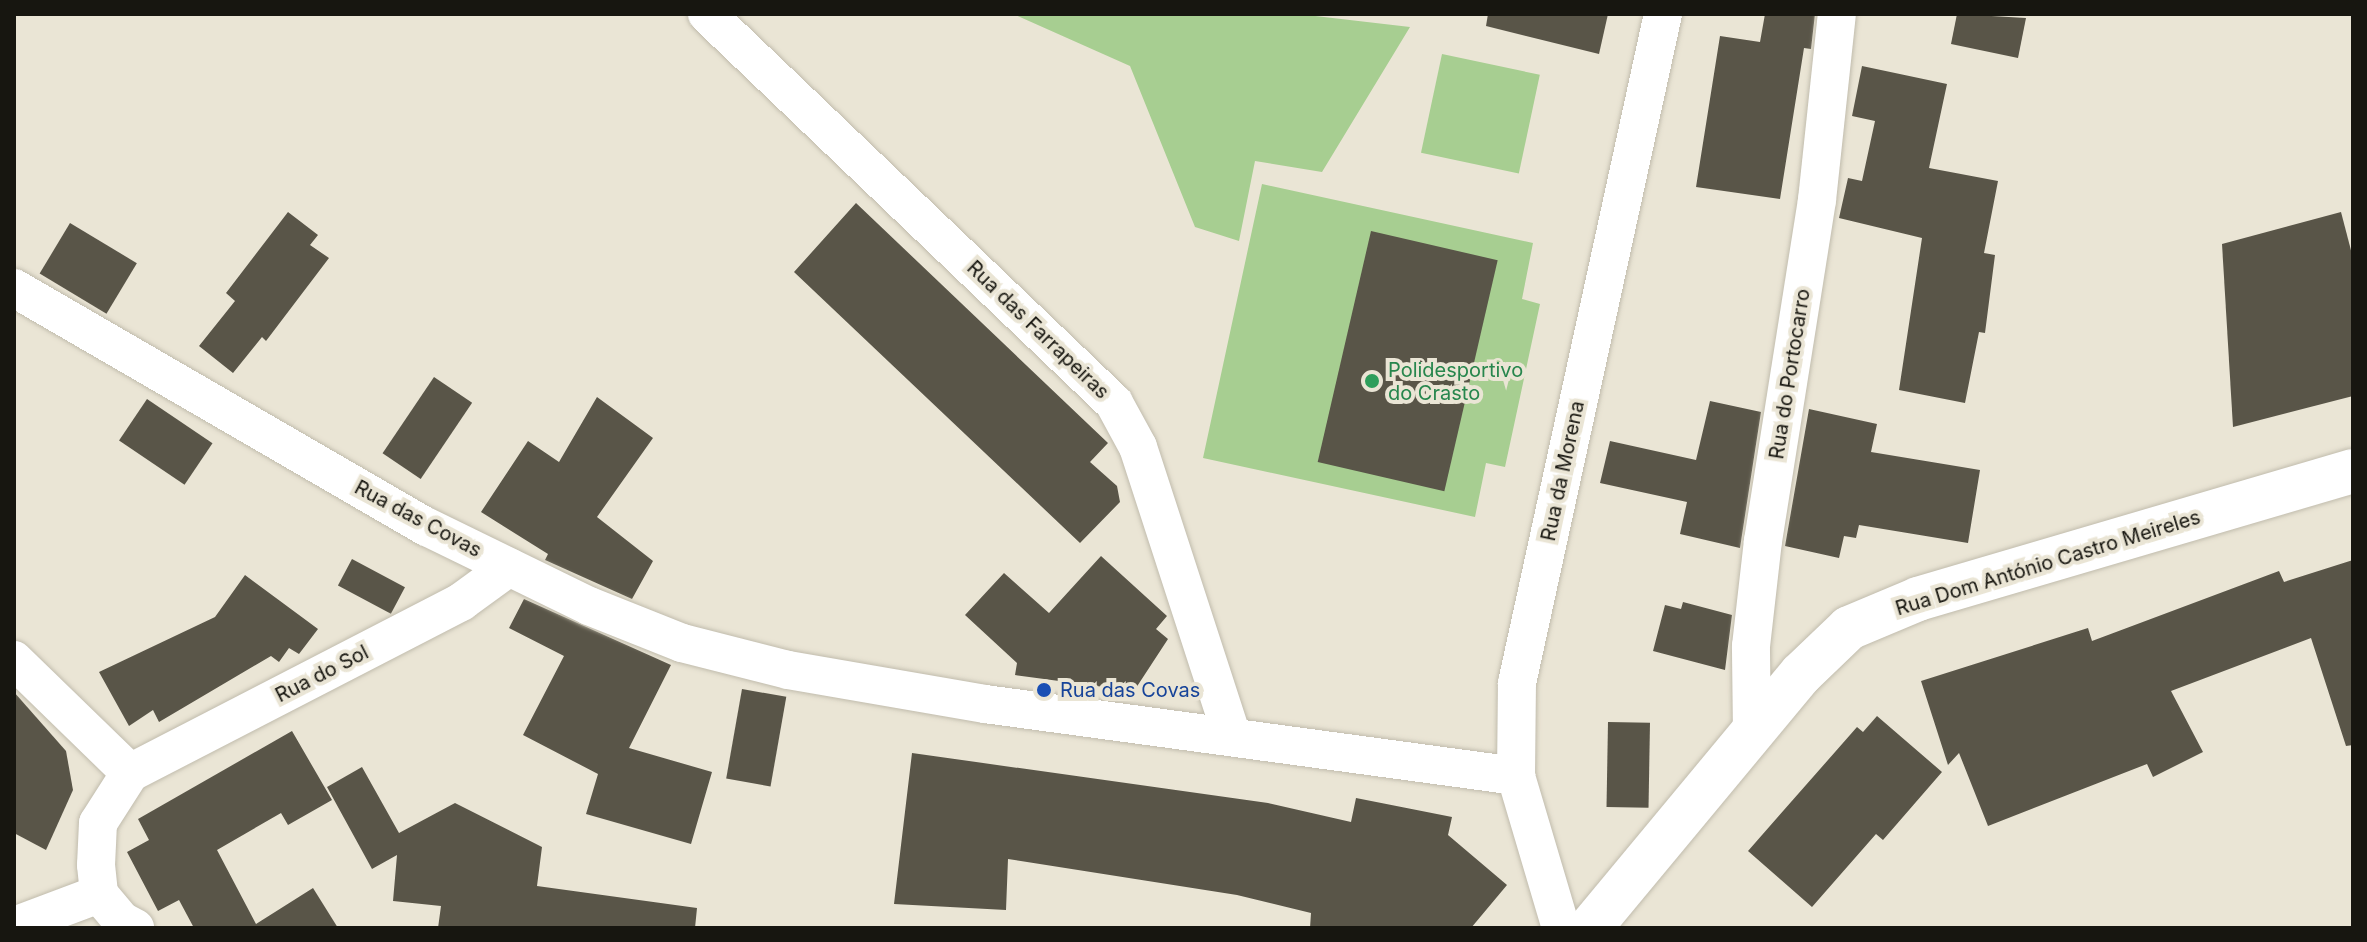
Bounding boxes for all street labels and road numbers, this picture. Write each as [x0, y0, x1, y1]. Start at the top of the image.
street label: Rua das Farrapeiras [962, 256, 1114, 404]
street label: Rua do Portocarro [1765, 287, 1815, 461]
street label: Rua da Morena [1536, 399, 1590, 543]
street label: Rua das Covas [350, 475, 486, 563]
street label: Rua Dom António Castro Meireles [1893, 505, 2203, 621]
street label: Rua do Sol [272, 640, 372, 708]

